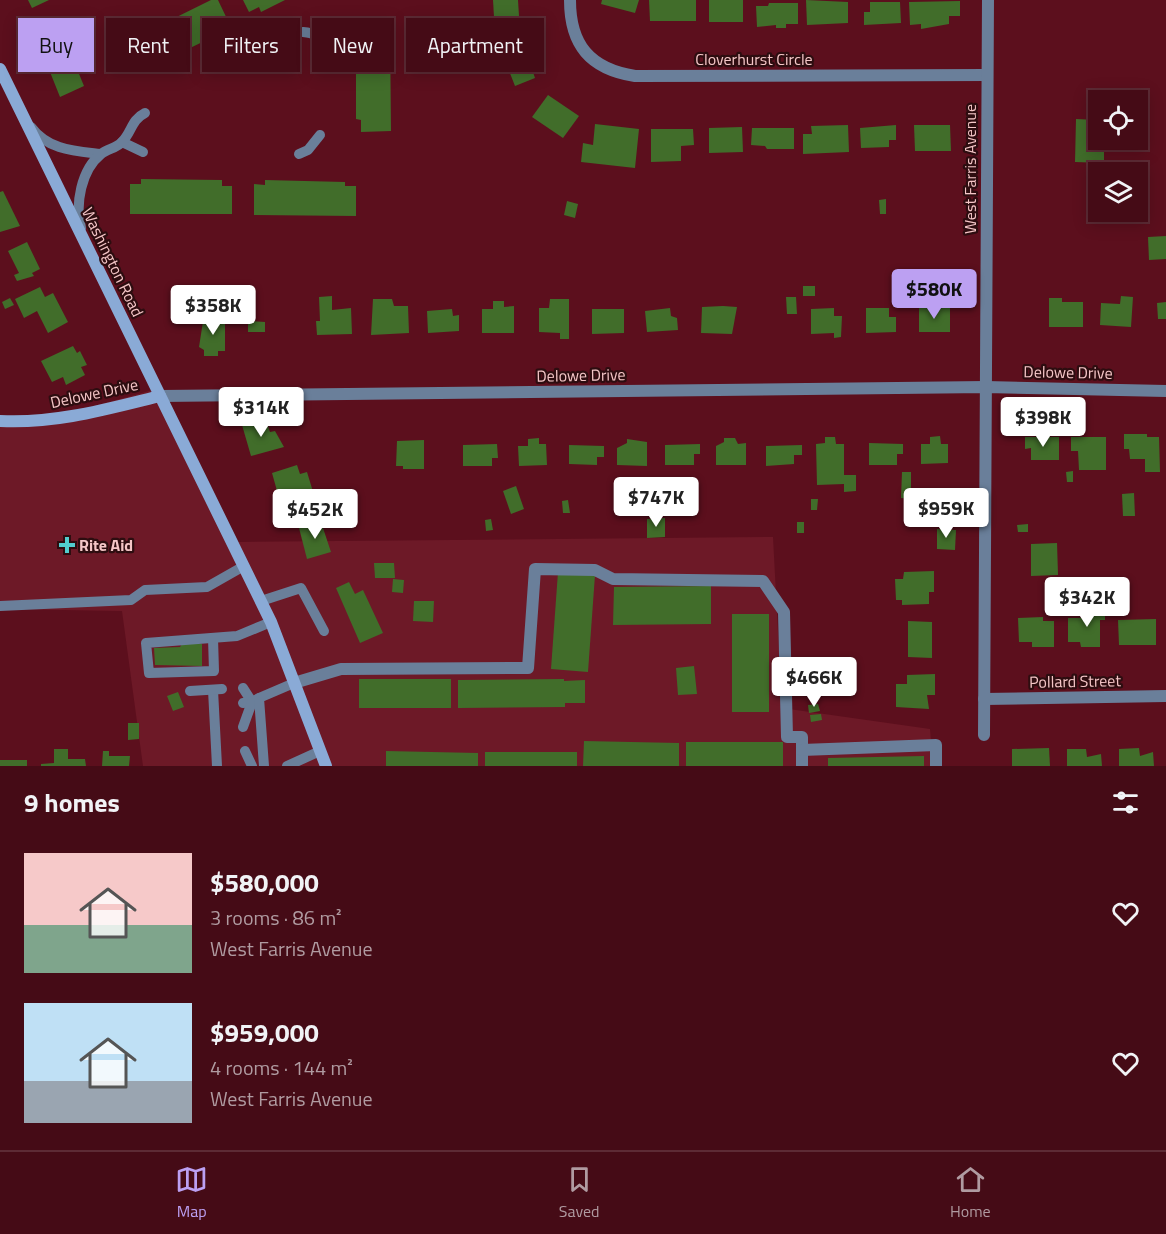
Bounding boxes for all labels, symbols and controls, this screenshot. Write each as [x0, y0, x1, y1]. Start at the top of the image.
chip: Buy [18, 18, 94, 72]
chip: Rent [106, 18, 190, 72]
chip: Filters [202, 18, 300, 72]
chip: New [312, 18, 394, 72]
chip: Apartment [406, 18, 544, 72]
street label: Cloverhurst Circle [695, 47, 813, 71]
map controls [1088, 90, 1148, 222]
button: locate [1088, 90, 1148, 150]
street label: West Farris Avenue [958, 104, 982, 234]
button: layers [1088, 162, 1148, 222]
street label: Washington Road [76, 203, 150, 321]
pin: $580K [892, 269, 976, 320]
text: $580K [906, 273, 962, 304]
pin: $358K [171, 285, 255, 336]
text: $358K [185, 289, 241, 320]
street label: Delowe Drive [1023, 359, 1113, 385]
street label: Delowe Drive [536, 362, 626, 388]
street label: Delowe Drive [48, 372, 140, 414]
pin: $314K [219, 387, 303, 438]
text: $314K [233, 391, 289, 422]
pin: $398K [1001, 397, 1085, 448]
text: $398K [1015, 401, 1071, 432]
pin: $747K [614, 477, 698, 528]
text: $747K [628, 481, 684, 512]
pin: $959K [904, 488, 988, 539]
pin: $452K [273, 489, 357, 540]
text: $959K [918, 492, 974, 523]
text: $452K [287, 493, 343, 524]
place label: Rite Aid [79, 533, 133, 557]
marker: Rite Aid [60, 538, 74, 552]
pin: $342K [1045, 577, 1129, 628]
text: $342K [1059, 581, 1115, 612]
pin: $466K [772, 657, 856, 708]
text: $466K [786, 661, 842, 692]
street label: Pollard Street [1029, 668, 1122, 694]
text: 9 homes [24, 783, 120, 822]
icon: filters [1109, 786, 1142, 819]
text: $580,000 [210, 863, 319, 902]
icon: home [72, 877, 144, 949]
icon: heart [1109, 897, 1142, 930]
text: 3 rooms · 86 m² [210, 902, 342, 933]
text: West Farris Avenue [210, 933, 373, 964]
text: $959,000 [210, 1013, 319, 1052]
icon: home [72, 1027, 144, 1099]
icon: heart [1109, 1047, 1142, 1080]
text: 4 rooms · 144 m² [210, 1052, 353, 1083]
text: West Farris Avenue [210, 1083, 373, 1114]
tab: Map [175, 1163, 208, 1223]
tab: Saved [559, 1163, 600, 1223]
tab: Home [950, 1163, 991, 1223]

